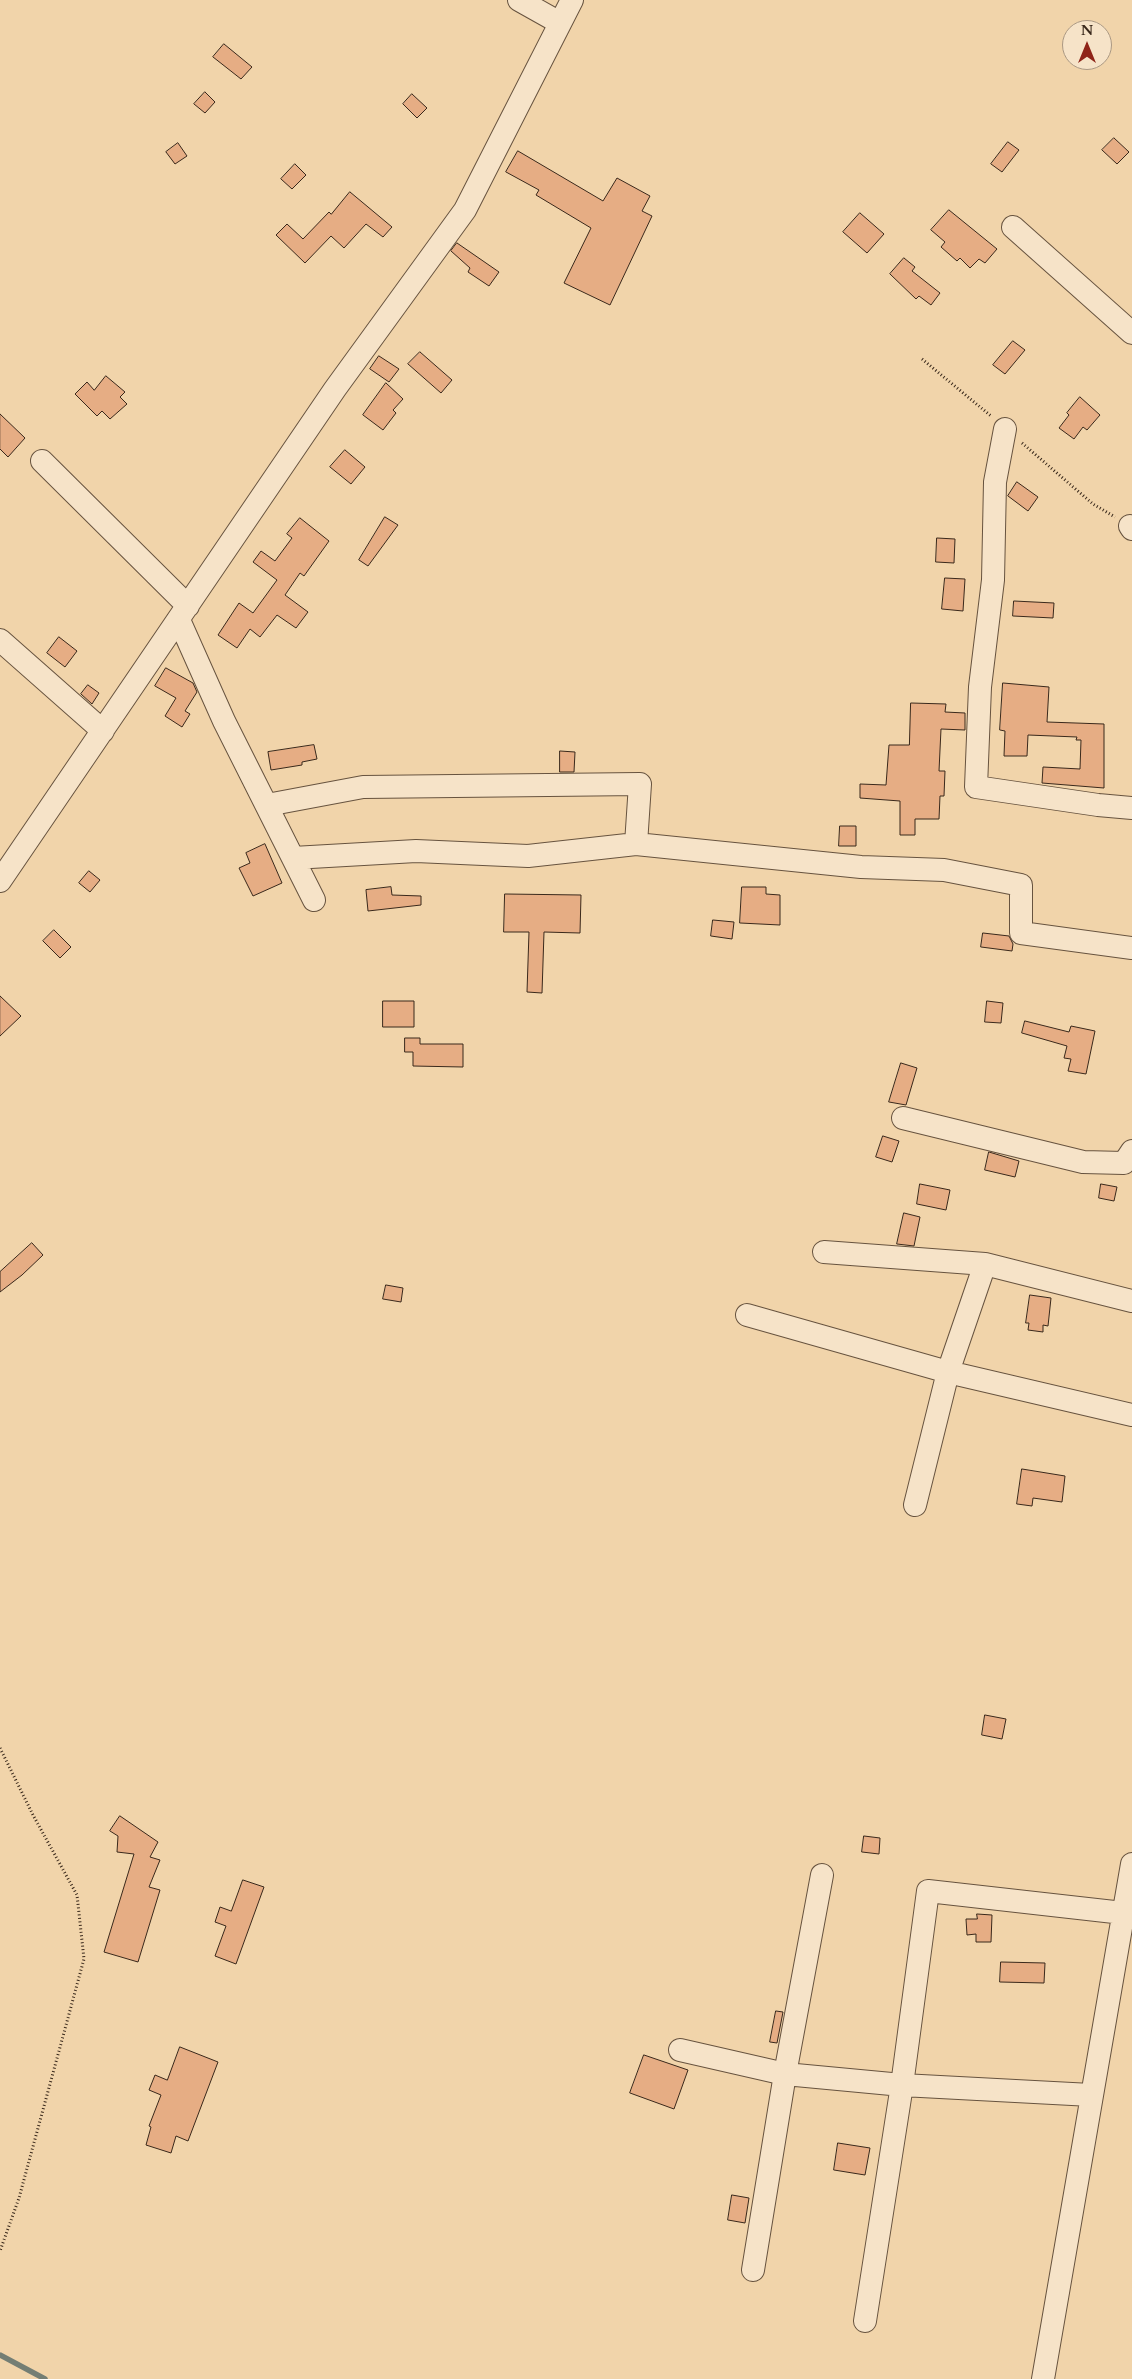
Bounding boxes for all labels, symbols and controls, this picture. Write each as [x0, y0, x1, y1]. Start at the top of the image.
north arrow [1062, 20, 1112, 70]
text: N [1081, 21, 1093, 40]

